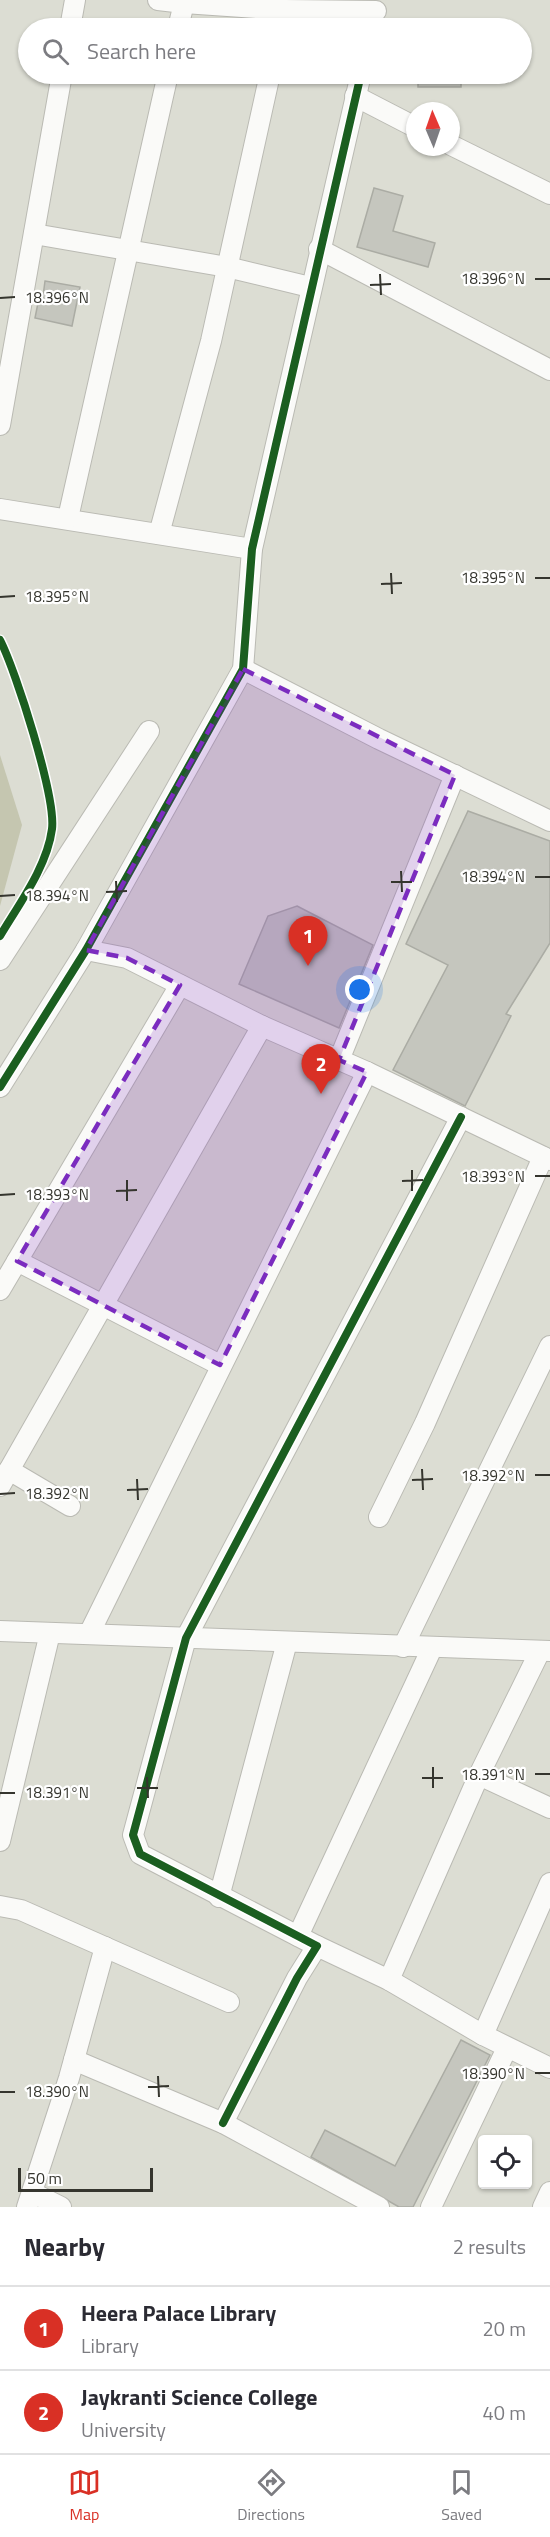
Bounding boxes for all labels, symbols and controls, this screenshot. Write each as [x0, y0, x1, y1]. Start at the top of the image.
search box [18, 18, 532, 84]
text: Search here [87, 34, 196, 68]
icon: search [39, 35, 72, 68]
north arrow [406, 102, 460, 156]
text: 18.396°N [461, 267, 525, 290]
text: 18.396°N [25, 286, 89, 309]
text: 18.395°N [461, 566, 525, 589]
text: 18.395°N [25, 585, 89, 608]
text: 18.394°N [461, 865, 525, 888]
text: 18.394°N [25, 884, 89, 907]
pin: 1 [288, 916, 328, 966]
your location [345, 975, 374, 1004]
pin: 2 [302, 1044, 340, 1094]
text: 18.393°N [461, 1165, 525, 1188]
text: 18.393°N [25, 1183, 89, 1206]
text: 18.392°N [461, 1464, 525, 1487]
text: 18.392°N [25, 1482, 89, 1505]
text: 18.391°N [461, 1763, 525, 1786]
text: 18.391°N [25, 1781, 89, 1804]
text: 18.390°N [461, 2062, 525, 2085]
text: 18.390°N [25, 2080, 89, 2103]
map controls [478, 2135, 532, 2189]
button: locate [478, 2135, 532, 2189]
scale bar [18, 2165, 153, 2192]
text: 50 m [27, 2166, 62, 2190]
text: Nearby [24, 2227, 105, 2266]
text: 2 results [453, 2231, 526, 2262]
text: Heera Palace Library [81, 2296, 276, 2330]
text: 1 [38, 2313, 49, 2344]
text: 20 m [482, 2313, 526, 2344]
text: Library [81, 2330, 139, 2361]
text: Jaykranti Science College [81, 2380, 317, 2414]
text: 2 [38, 2397, 49, 2428]
text: 40 m [482, 2397, 526, 2428]
text: University [81, 2414, 166, 2445]
tab: Map [68, 2466, 101, 2526]
tab: Directions [237, 2466, 305, 2526]
tab: Saved [441, 2466, 482, 2526]

